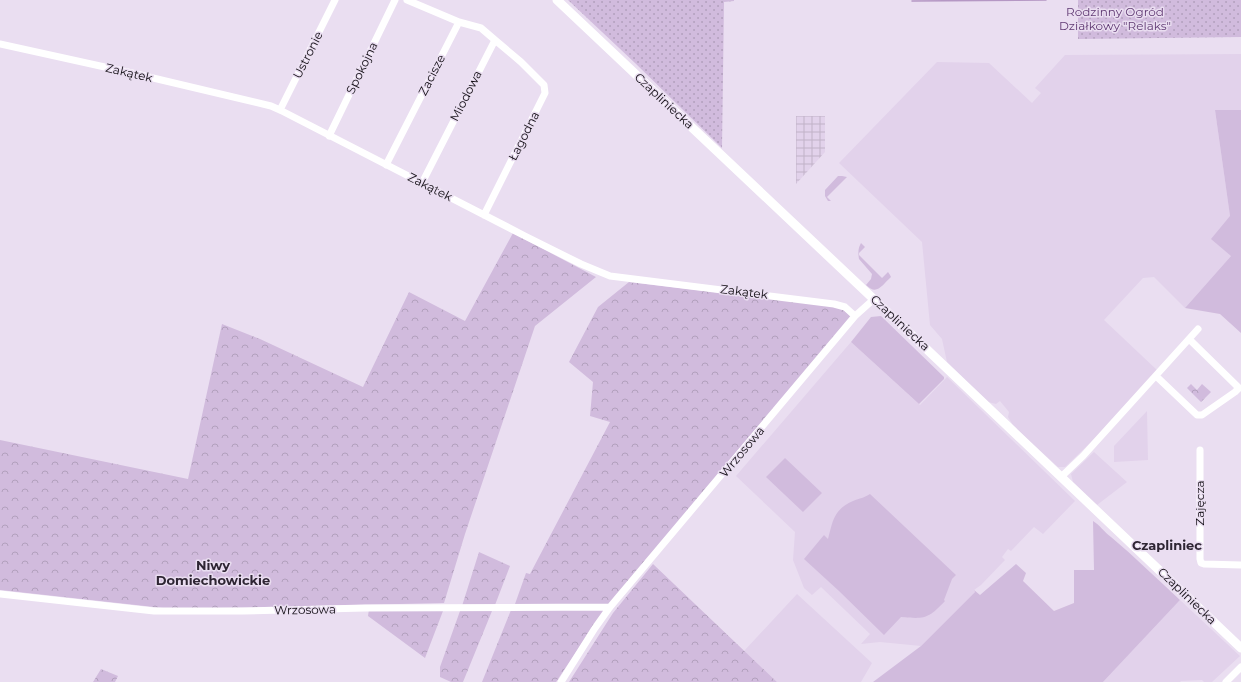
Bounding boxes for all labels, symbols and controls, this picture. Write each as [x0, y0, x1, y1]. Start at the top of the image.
park label: Rodzinny Ogród Działkowy "Relaks" [1059, 4, 1171, 33]
street label: Ustronie [289, 29, 326, 81]
street label: Spokojna [343, 39, 381, 96]
street label: Zacisze [415, 52, 448, 98]
street label: Zakątek [104, 60, 155, 85]
street label: Miodowa [446, 68, 485, 124]
street label: Czapliniecka [632, 69, 697, 132]
street label: Łagodna [505, 109, 542, 163]
street label: Zakątek [405, 169, 456, 205]
street label: Zakątek [719, 281, 770, 302]
street label: Czapliniecka [868, 291, 933, 354]
street label: Wrzosowa [716, 423, 767, 480]
street label: Zajęcza [1192, 480, 1207, 526]
district label: Czapliniec [1132, 537, 1202, 553]
district label: Niwy Domiechowickie [156, 557, 270, 588]
street label: Czapliniecka [1155, 564, 1220, 627]
street label: Wrzosowa [274, 601, 336, 618]

